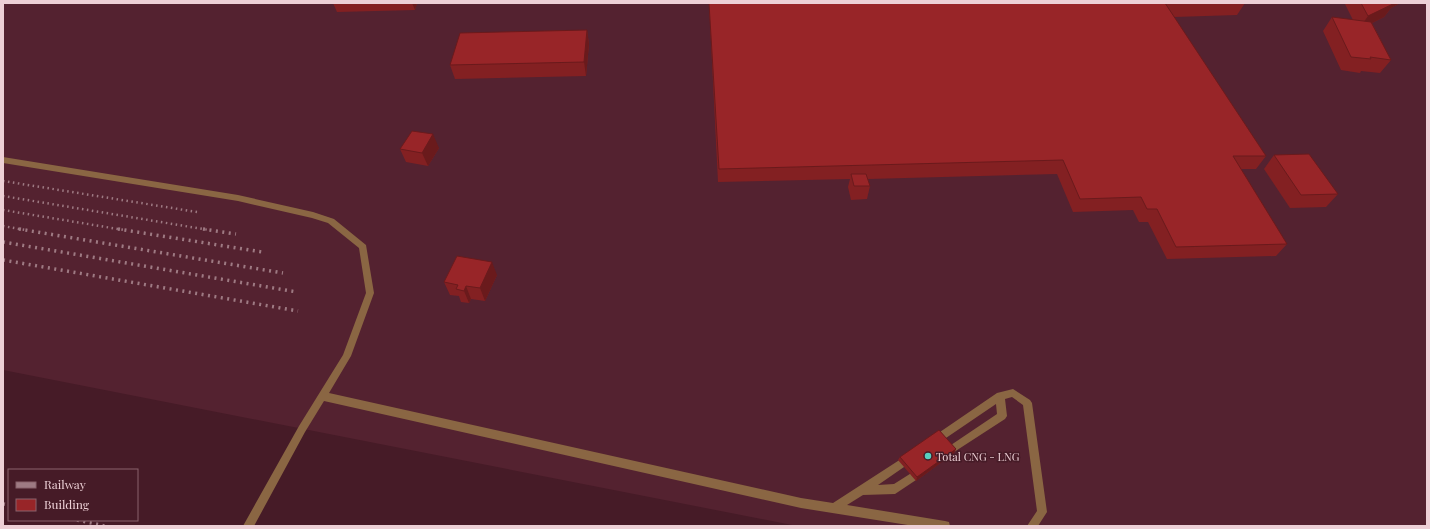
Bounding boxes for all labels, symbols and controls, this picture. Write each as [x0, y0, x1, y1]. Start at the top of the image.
place label: Total CNG - LNG [936, 449, 1020, 464]
marker: Total CNG - LNG [923, 451, 933, 461]
legend [8, 469, 138, 521]
text: Railway [44, 476, 86, 492]
text: Building [44, 496, 90, 512]

